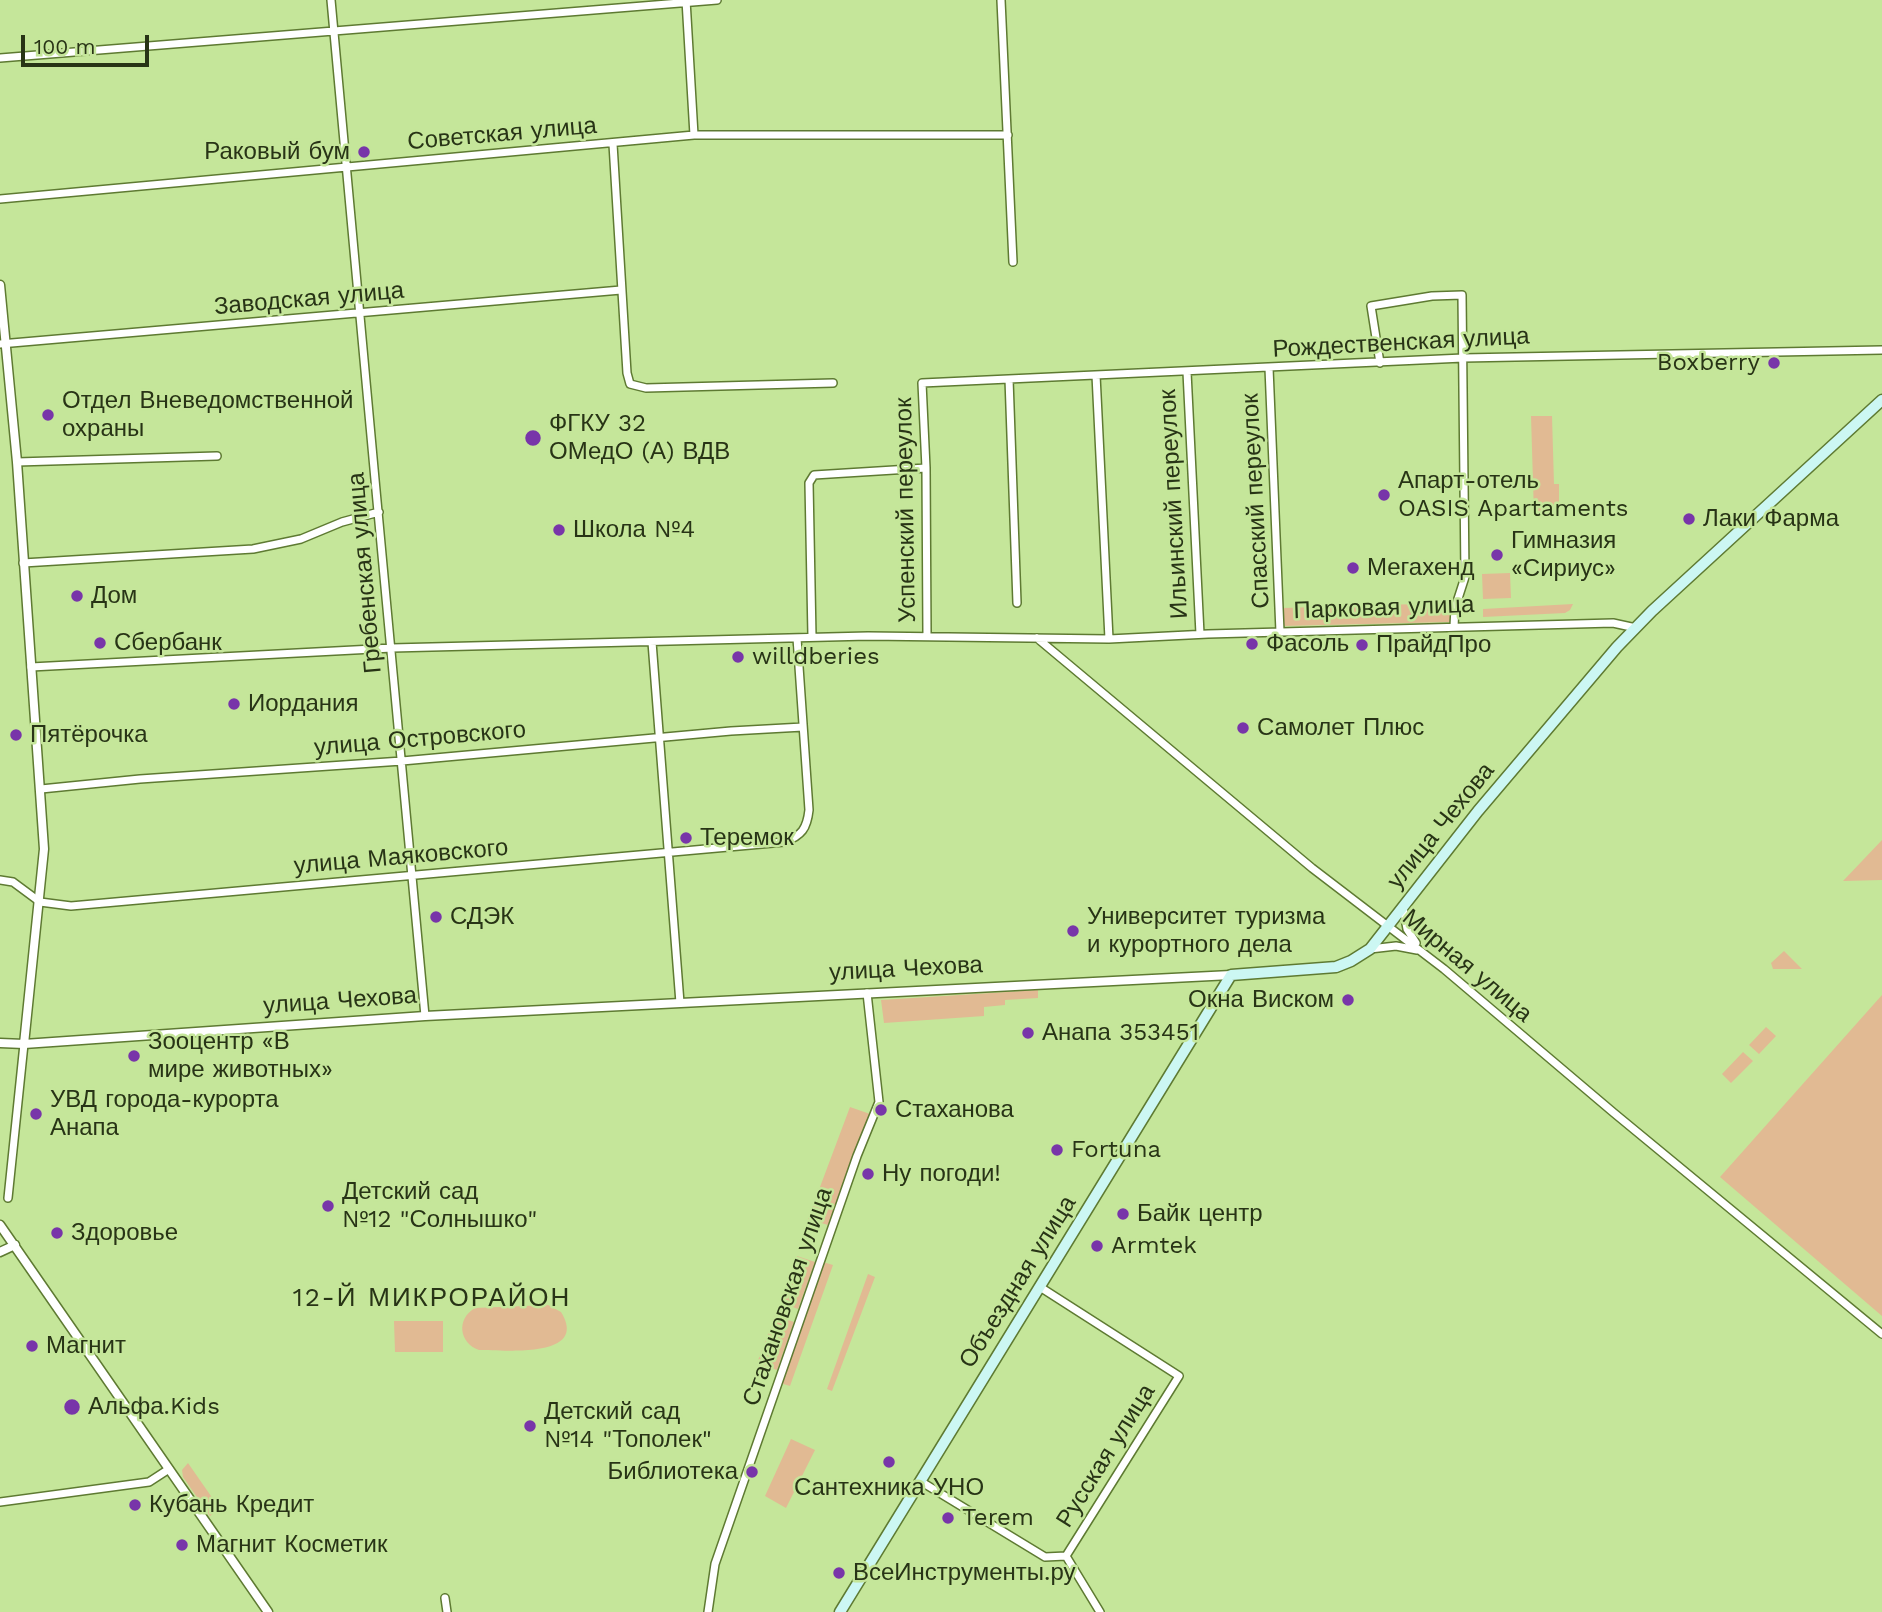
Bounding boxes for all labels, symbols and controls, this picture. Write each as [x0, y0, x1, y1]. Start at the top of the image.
scale bar [24, 21, 152, 65]
text: 100 m [34, 34, 96, 59]
street label: Советская улица [406, 111, 598, 157]
place label: Раковый бум [204, 138, 350, 166]
marker: Раковый бум [356, 144, 372, 160]
street label: Заводская улица [213, 276, 405, 322]
street label: Рождественская улица [1272, 322, 1530, 364]
place label: Boxberry [1657, 349, 1760, 377]
marker: Boxberry [1766, 355, 1782, 371]
place label: Отдел Вневедомственной охраны [62, 387, 353, 443]
street label: Ильинский переулок [1154, 388, 1194, 620]
street label: Спасский переулок [1236, 393, 1276, 609]
street label: Успенский переулок [890, 397, 922, 623]
marker: Отдел Вневедомственной охраны [40, 407, 56, 423]
place label: ФГКУ 32 ОМедО (А) ВДВ [549, 410, 730, 466]
marker: ФГКУ 32 ОМедО (А) ВДВ [523, 428, 543, 448]
place label: Апарт-отель OASIS Apartaments [1398, 467, 1628, 523]
street label: Гребенская улица [342, 471, 388, 675]
marker: Апарт-отель OASIS Apartaments [1376, 487, 1392, 503]
place label: Лаки Фарма [1703, 505, 1839, 533]
marker: Лаки Фарма [1681, 511, 1697, 527]
place label: Школа №4 [573, 516, 695, 544]
marker: Школа №4 [551, 522, 567, 538]
place label: Гимназия «Сириус» [1511, 527, 1616, 583]
marker: Гимназия «Сириус» [1489, 547, 1505, 563]
place label: Мегахенд [1367, 554, 1475, 582]
marker: Мегахенд [1345, 560, 1361, 576]
place label: Дом [91, 582, 137, 610]
marker: Дом [69, 588, 85, 604]
street label: Парковая улица [1293, 590, 1475, 626]
place label: Сбербанк [114, 629, 222, 657]
place label: Фасоль [1266, 630, 1349, 658]
place label: ПрайдПро [1376, 631, 1491, 659]
marker: Сбербанк [92, 635, 108, 651]
marker: Фасоль [1244, 636, 1260, 652]
marker: ПрайдПро [1354, 637, 1370, 653]
place label: willdberies [752, 643, 880, 671]
marker: willdberies [730, 649, 746, 665]
place label: Иордания [248, 690, 358, 718]
marker: Иордания [226, 696, 242, 712]
place label: Самолет Плюс [1257, 714, 1424, 742]
street label: улица Островского [313, 715, 527, 763]
marker: Самолет Плюс [1235, 720, 1251, 736]
place label: Пятёрочка [30, 721, 148, 749]
marker: Пятёрочка [8, 727, 24, 743]
street label: улица Чехова [1381, 757, 1501, 895]
place label: Теремок [700, 824, 794, 852]
marker: Теремок [678, 830, 694, 846]
street label: улица Маяковского [293, 833, 509, 881]
place label: СДЭК [450, 903, 514, 931]
place label: Университет туризма и курортного дела [1087, 903, 1325, 959]
street label: Мирная улица [1396, 903, 1538, 1029]
marker: СДЭК [428, 909, 444, 925]
marker: Университет туризма и курортного дела [1065, 923, 1081, 939]
street label: улица Чехова [828, 951, 984, 987]
street label: улица Чехова [262, 981, 418, 1021]
place label: Окна Виском [1188, 986, 1334, 1014]
marker: Окна Виском [1340, 992, 1356, 1008]
place label: Анапа 353451 [1042, 1019, 1199, 1047]
marker: Анапа 353451 [1020, 1025, 1036, 1041]
place label: Зооцентр «В мире животных» [148, 1028, 333, 1084]
marker: Зооцентр «В мире животных» [126, 1048, 142, 1064]
place label: УВД города-курорта Анапа [50, 1086, 279, 1142]
place label: Стаханова [895, 1096, 1014, 1124]
marker: Стаханова [873, 1102, 889, 1118]
marker: УВД города-курорта Анапа [28, 1106, 44, 1122]
place label: Fortuna [1071, 1136, 1161, 1164]
marker: Fortuna [1049, 1142, 1065, 1158]
place label: Ну погоди! [882, 1160, 1001, 1188]
marker: Ну погоди! [860, 1166, 876, 1182]
place label: Детский сад №12 "Солнышко" [342, 1178, 537, 1234]
street label: Стахановская улица [737, 1184, 839, 1410]
street label: Объездная улица [953, 1191, 1083, 1373]
marker: Детский сад №12 "Солнышко" [320, 1198, 336, 1214]
place label: Байк центр [1137, 1200, 1263, 1228]
marker: Байк центр [1115, 1206, 1131, 1222]
place label: Здоровье [71, 1219, 178, 1247]
marker: Здоровье [49, 1225, 65, 1241]
place label: Armtek [1111, 1232, 1197, 1260]
marker: Armtek [1089, 1238, 1105, 1254]
district label: 12-Й МИКРОРАЙОН [295, 1282, 569, 1314]
place label: Магнит [46, 1332, 126, 1360]
marker: Магнит [24, 1338, 40, 1354]
street label: Русская улица [1051, 1379, 1161, 1533]
place label: Альфа.Kids [88, 1393, 220, 1421]
marker: Альфа.Kids [62, 1397, 82, 1417]
place label: Детский сад №14 "Тополек" [544, 1398, 712, 1454]
marker: Детский сад №14 "Тополек" [522, 1418, 538, 1434]
marker: Сантехника УНО [881, 1454, 897, 1470]
place label: Библиотека [608, 1458, 738, 1486]
marker: Библиотека [744, 1464, 760, 1480]
place label: Сантехника УНО [794, 1474, 984, 1502]
place label: Кубань Кредит [149, 1491, 314, 1519]
marker: Кубань Кредит [127, 1497, 143, 1513]
place label: Terem [962, 1504, 1034, 1532]
marker: Terem [940, 1510, 956, 1526]
place label: Магнит Косметик [196, 1531, 387, 1559]
marker: Магнит Косметик [174, 1537, 190, 1553]
place label: ВсеИнструменты.ру [853, 1559, 1075, 1587]
marker: ВсеИнструменты.ру [831, 1565, 847, 1581]

